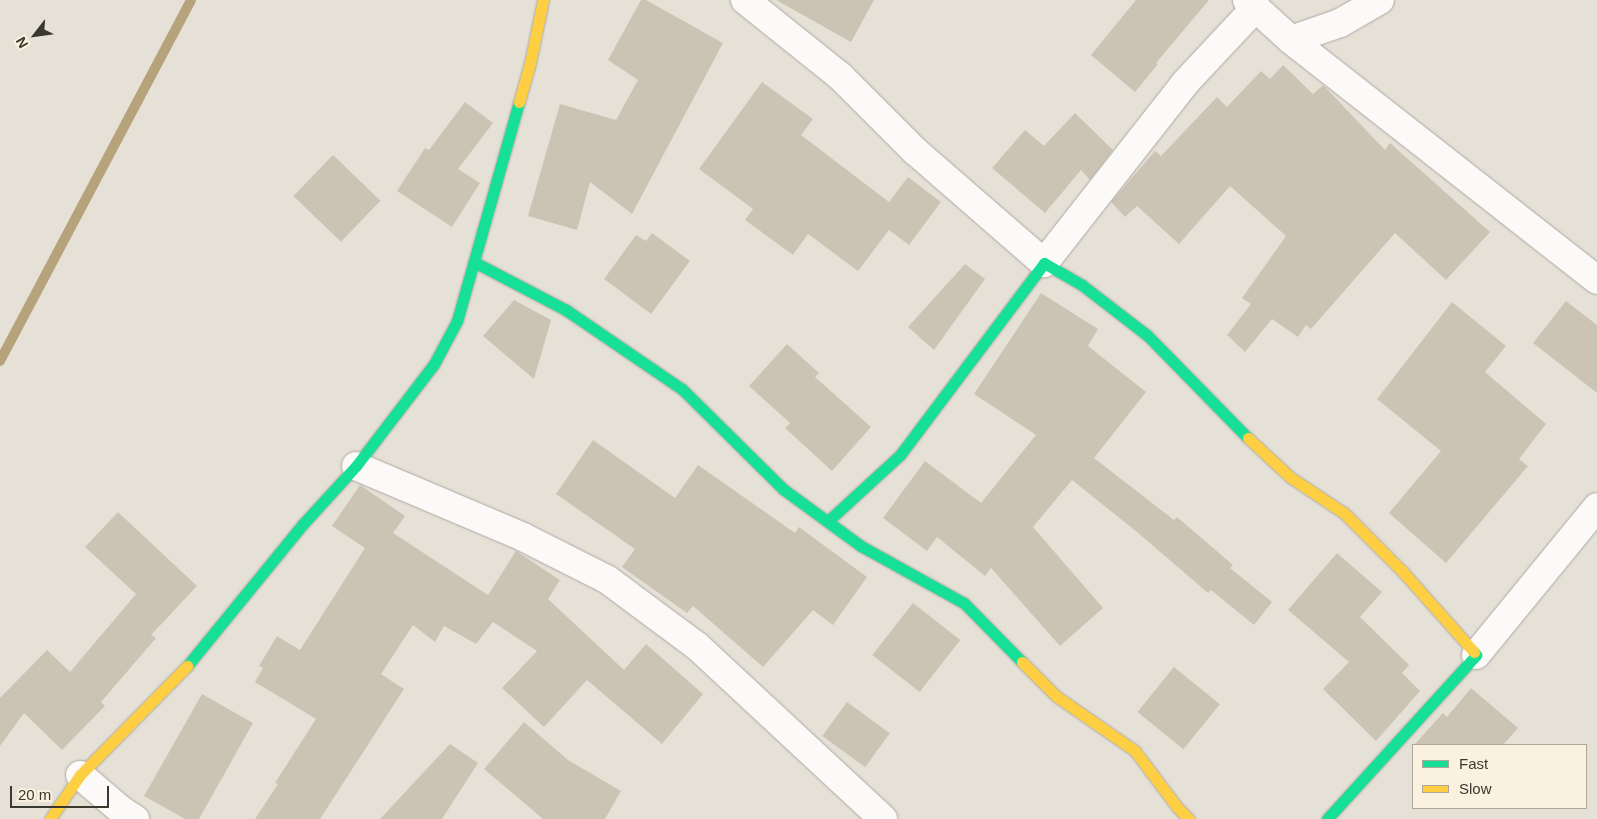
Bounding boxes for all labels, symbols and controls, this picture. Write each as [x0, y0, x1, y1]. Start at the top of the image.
north arrow [10, 10, 60, 60]
text: N [13, 34, 31, 51]
legend [1412, 744, 1587, 809]
text: Fast [1459, 755, 1488, 772]
scale bar [12, 776, 111, 808]
text: Slow [1459, 780, 1492, 797]
text: 20 m [18, 786, 51, 803]

